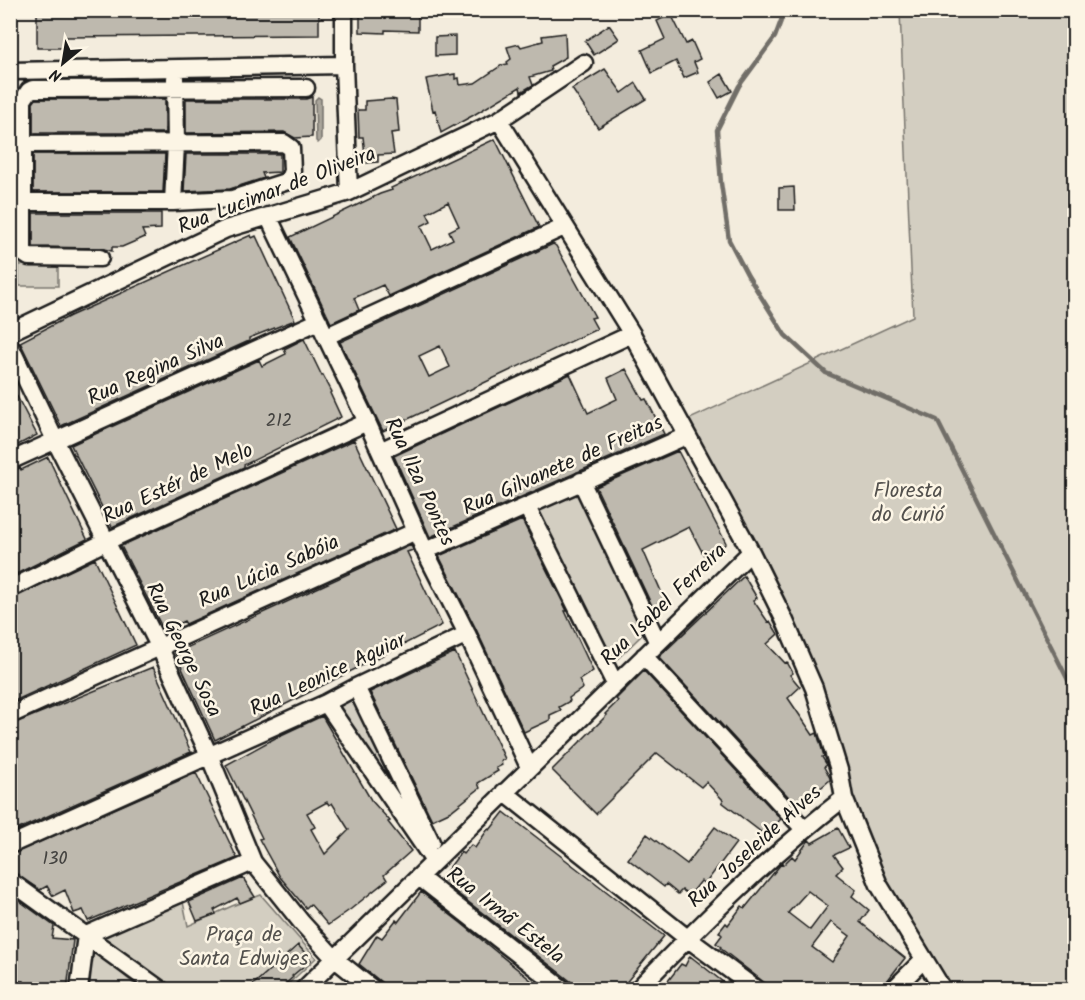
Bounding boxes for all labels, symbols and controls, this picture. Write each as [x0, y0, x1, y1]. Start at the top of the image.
north arrow [33, 33, 93, 93]
text: N [46, 61, 67, 88]
street label: Rua Lucimar de Oliveira [173, 138, 381, 244]
street label: Rua Regina Silva [82, 325, 230, 415]
house number: 212 [266, 407, 292, 436]
street label: Rua Gilvanete de Freitas [457, 407, 669, 525]
street label: Rua Ilza Pontes [375, 412, 463, 552]
street label: Rua Estér de Melo [97, 434, 259, 534]
park label: Floresta do Curió [872, 475, 946, 532]
street label: Rua Lúcia Sabóia [193, 526, 345, 618]
street label: Rua Isabel Ferreira [593, 536, 735, 674]
street label: Rua George Sosa [136, 577, 230, 723]
street label: Rua Leonice Aguiar [244, 624, 413, 726]
street label: Rua Joseleide Alves [680, 777, 830, 917]
house number: 130 [43, 845, 67, 874]
street label: Rua Irmã Estela [439, 859, 571, 973]
park label: Praça de Santa Edwiges [180, 919, 308, 976]

